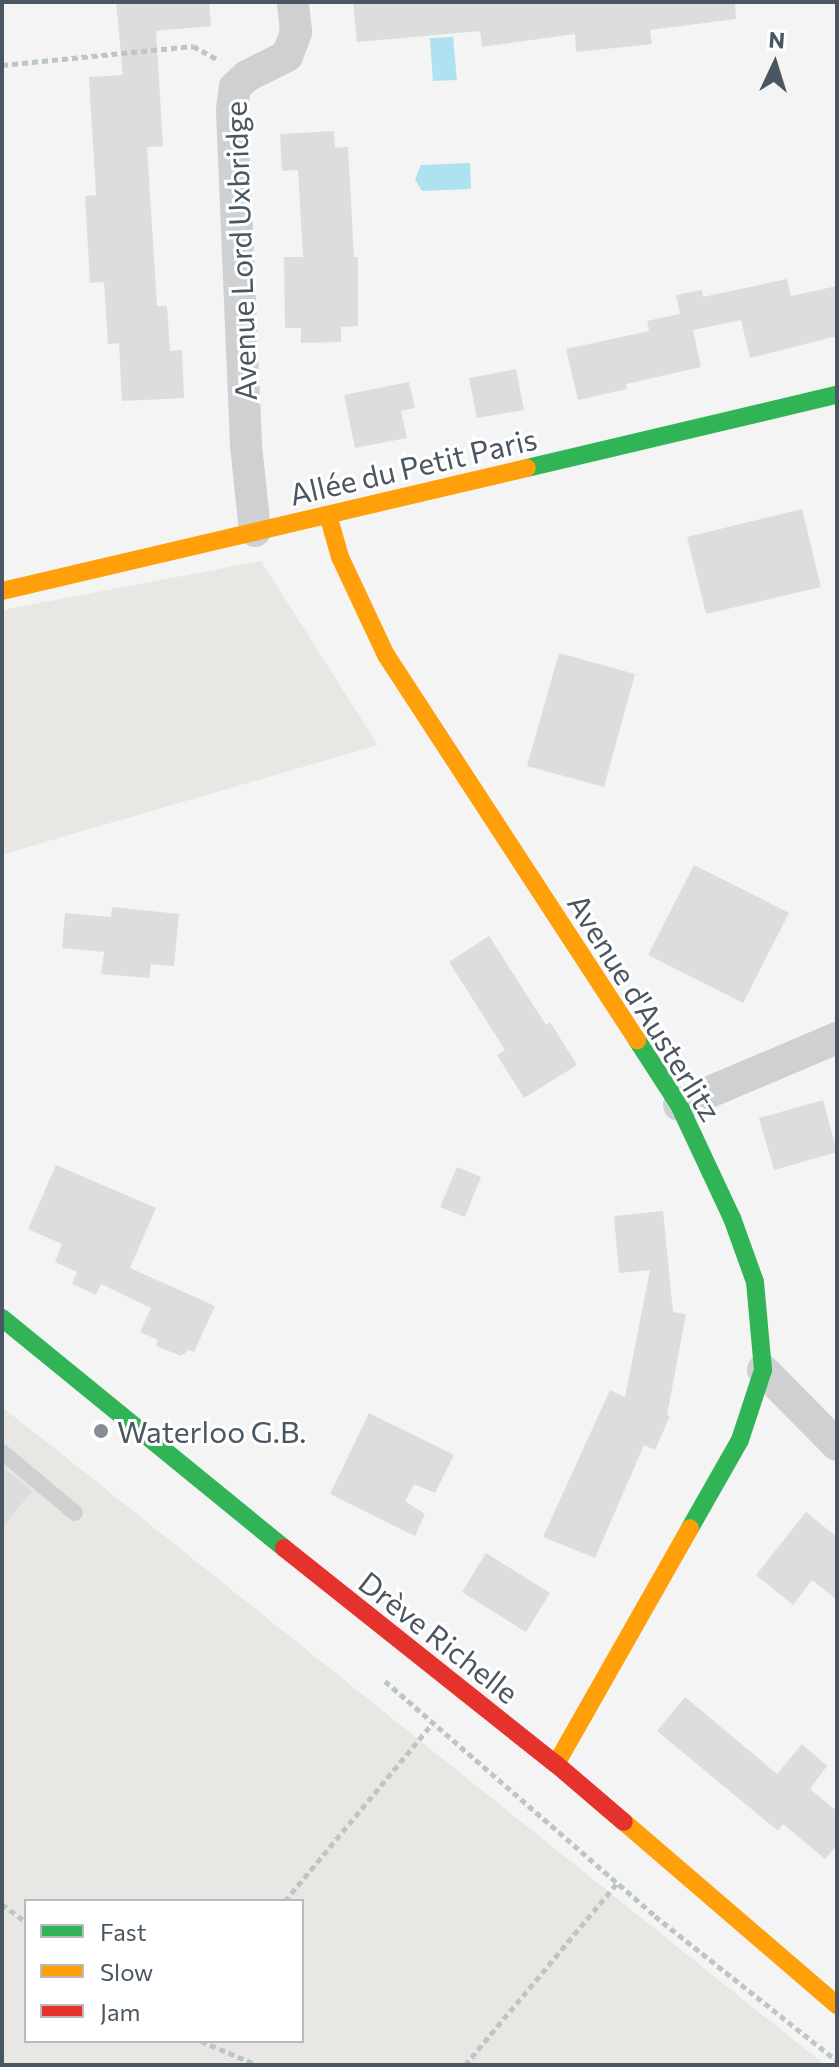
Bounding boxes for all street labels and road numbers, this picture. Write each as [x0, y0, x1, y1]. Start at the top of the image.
street label: Avenue Lord Uxbridge [217, 101, 263, 401]
street label: Allée du Petit Paris [286, 420, 540, 512]
street label: Avenue d'Austerlitz [561, 887, 729, 1127]
street label: Drève Richelle [352, 1564, 526, 1710]

